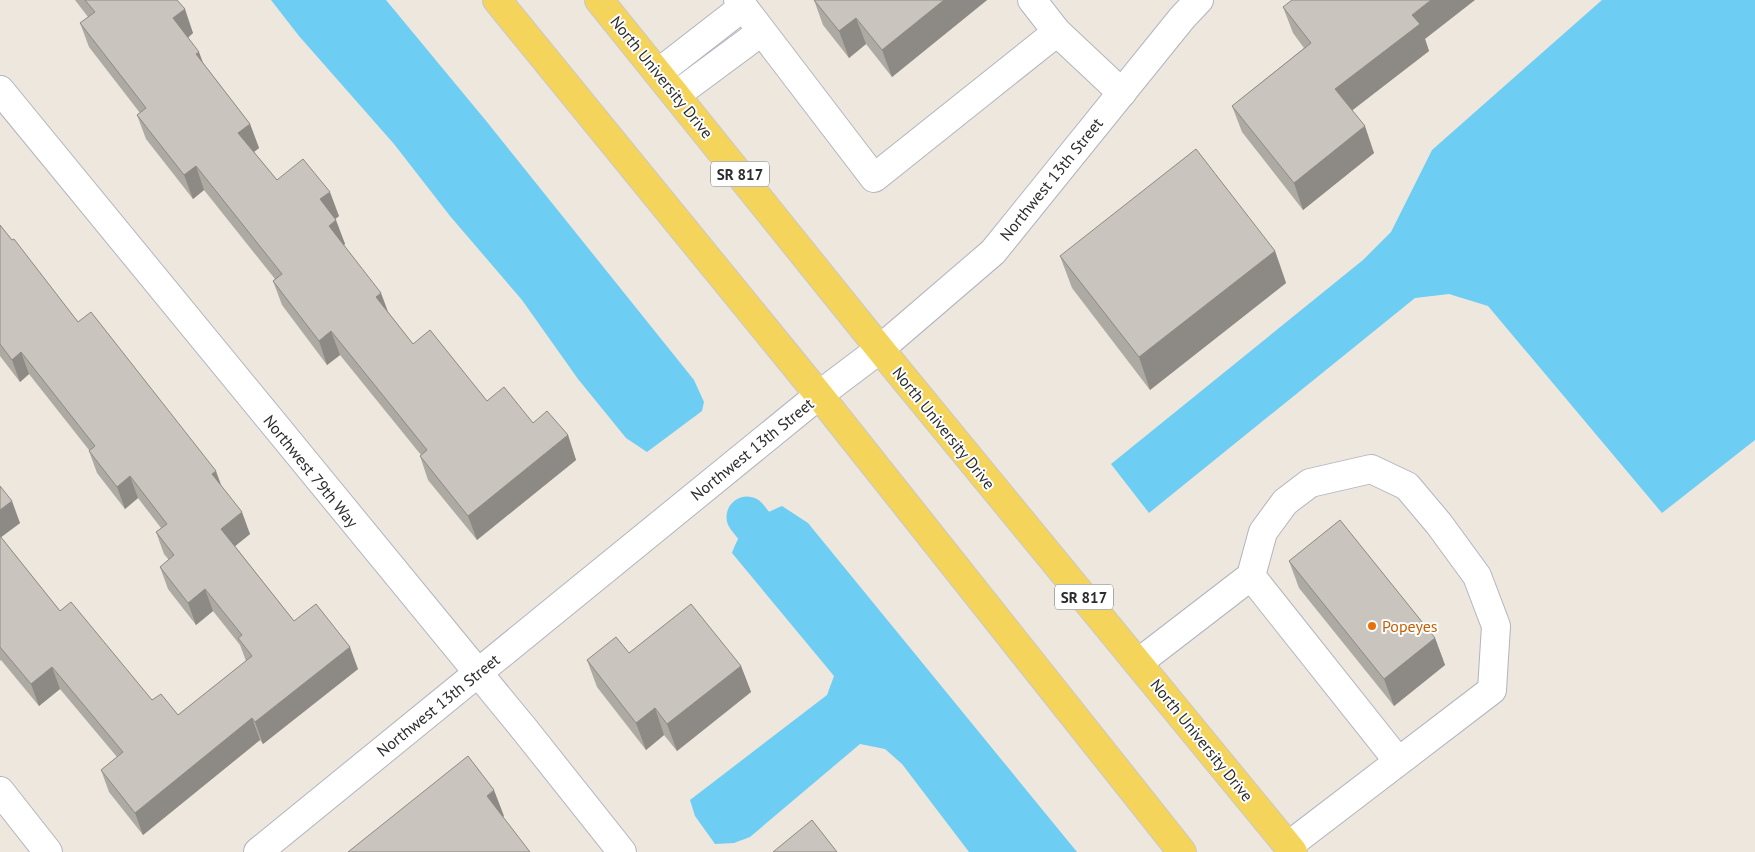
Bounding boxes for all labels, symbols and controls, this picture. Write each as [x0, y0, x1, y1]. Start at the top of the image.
street label: North University Drive [606, 12, 718, 142]
street label: Northwest 13th Street [995, 113, 1107, 244]
road number: SR 817 [711, 162, 769, 186]
street label: North University Drive [888, 363, 1000, 493]
street label: Northwest 13th Street [687, 393, 818, 505]
street label: Northwest 79th Way [259, 411, 363, 532]
road number: SR 817 [1055, 584, 1113, 610]
place label: Popeyes [1382, 616, 1438, 636]
marker: Popeyes [1366, 620, 1378, 632]
street label: Northwest 13th Street [373, 649, 504, 761]
street label: North University Drive [1146, 675, 1258, 805]

